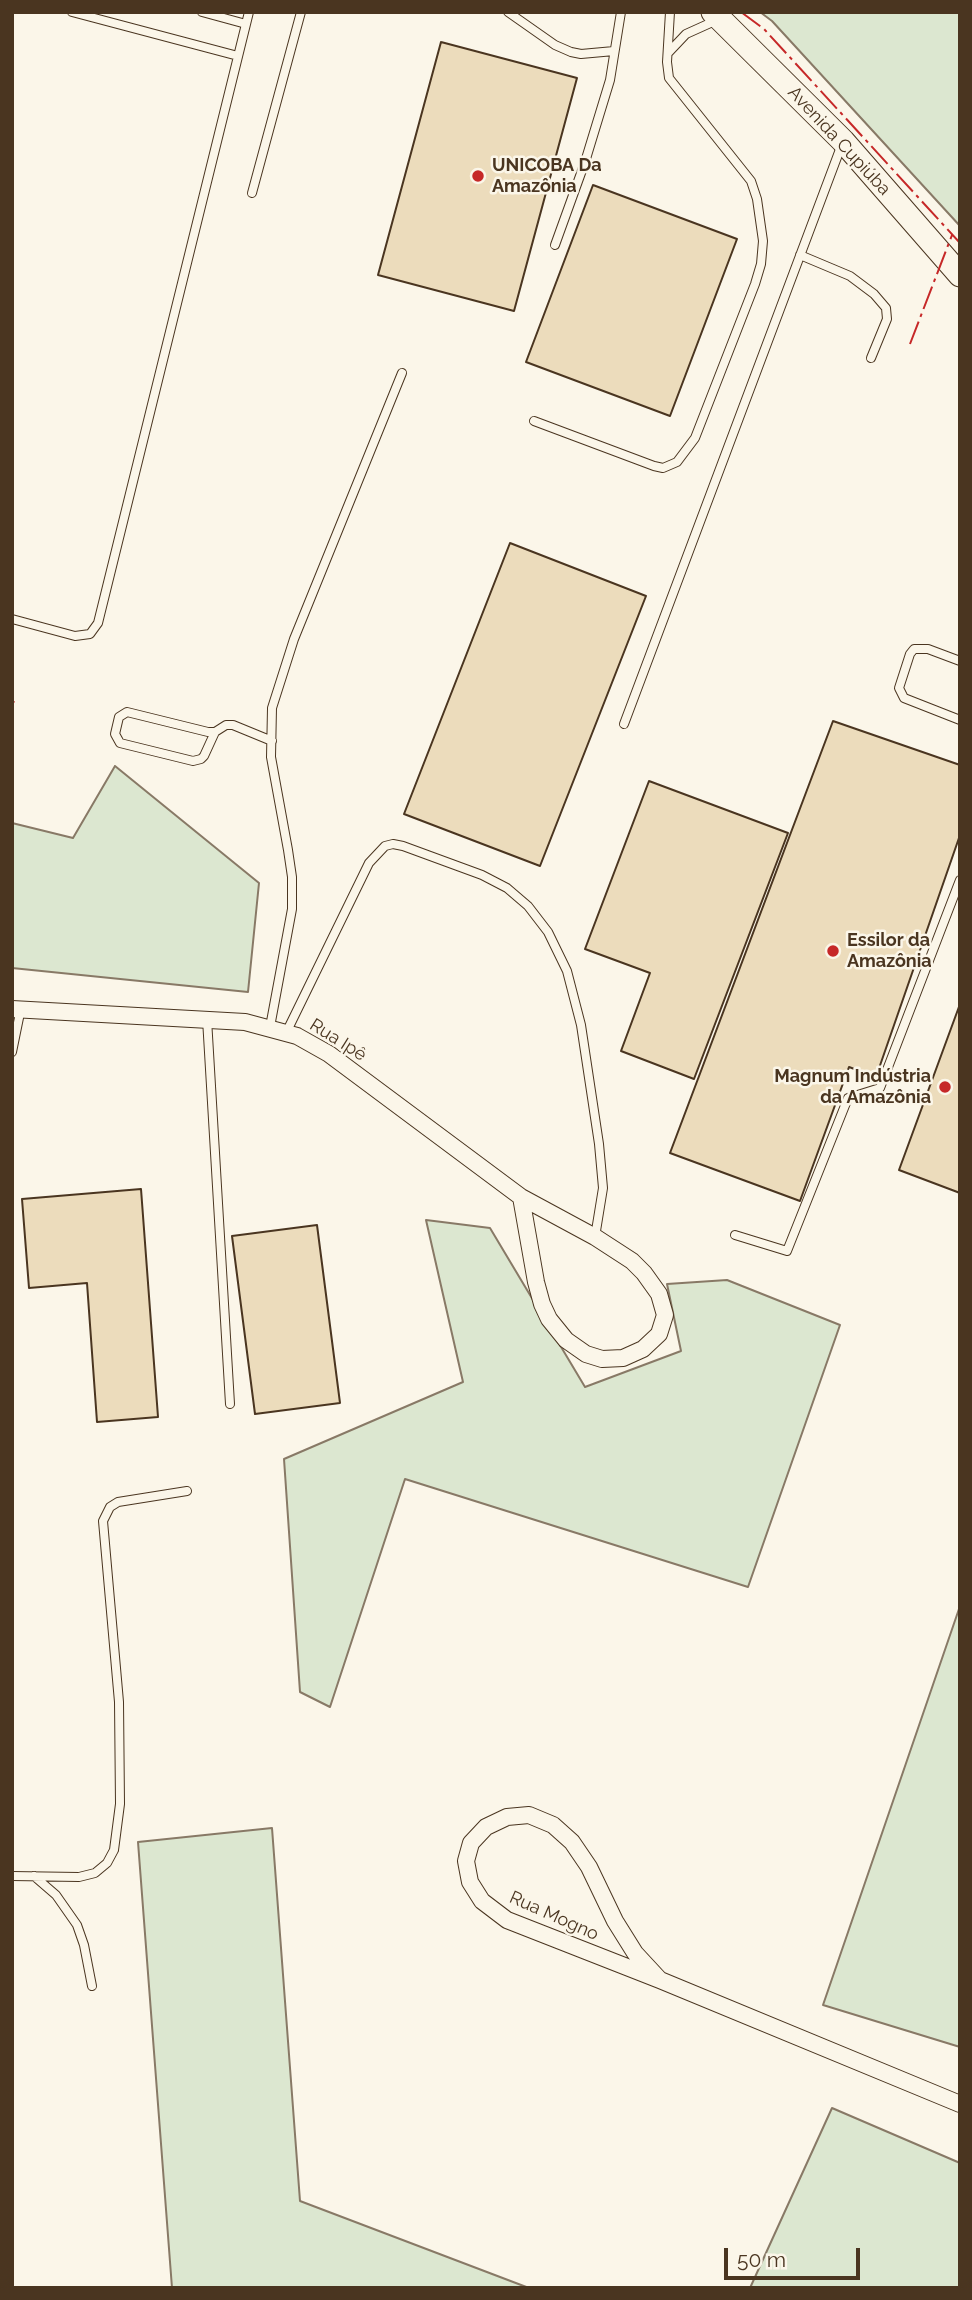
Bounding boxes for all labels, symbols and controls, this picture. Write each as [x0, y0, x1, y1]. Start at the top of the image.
street label: Avenida Cupiúba [783, 82, 895, 200]
place label: UNICOBA Da Amazônia [492, 155, 602, 198]
marker: UNICOBA Da Amazônia [470, 168, 486, 184]
place label: Essilor da Amazônia [847, 930, 932, 972]
marker: Essilor da Amazônia [825, 943, 841, 959]
street label: Rua Ipê [306, 1014, 370, 1066]
place label: Magnum Indústria da Amazônia [774, 1066, 931, 1108]
marker: Magnum Indústria da Amazônia [937, 1079, 953, 1095]
street label: Rua Mogno [506, 1887, 602, 1945]
scale bar [727, 2234, 864, 2278]
text: 50 m [737, 2247, 786, 2272]

